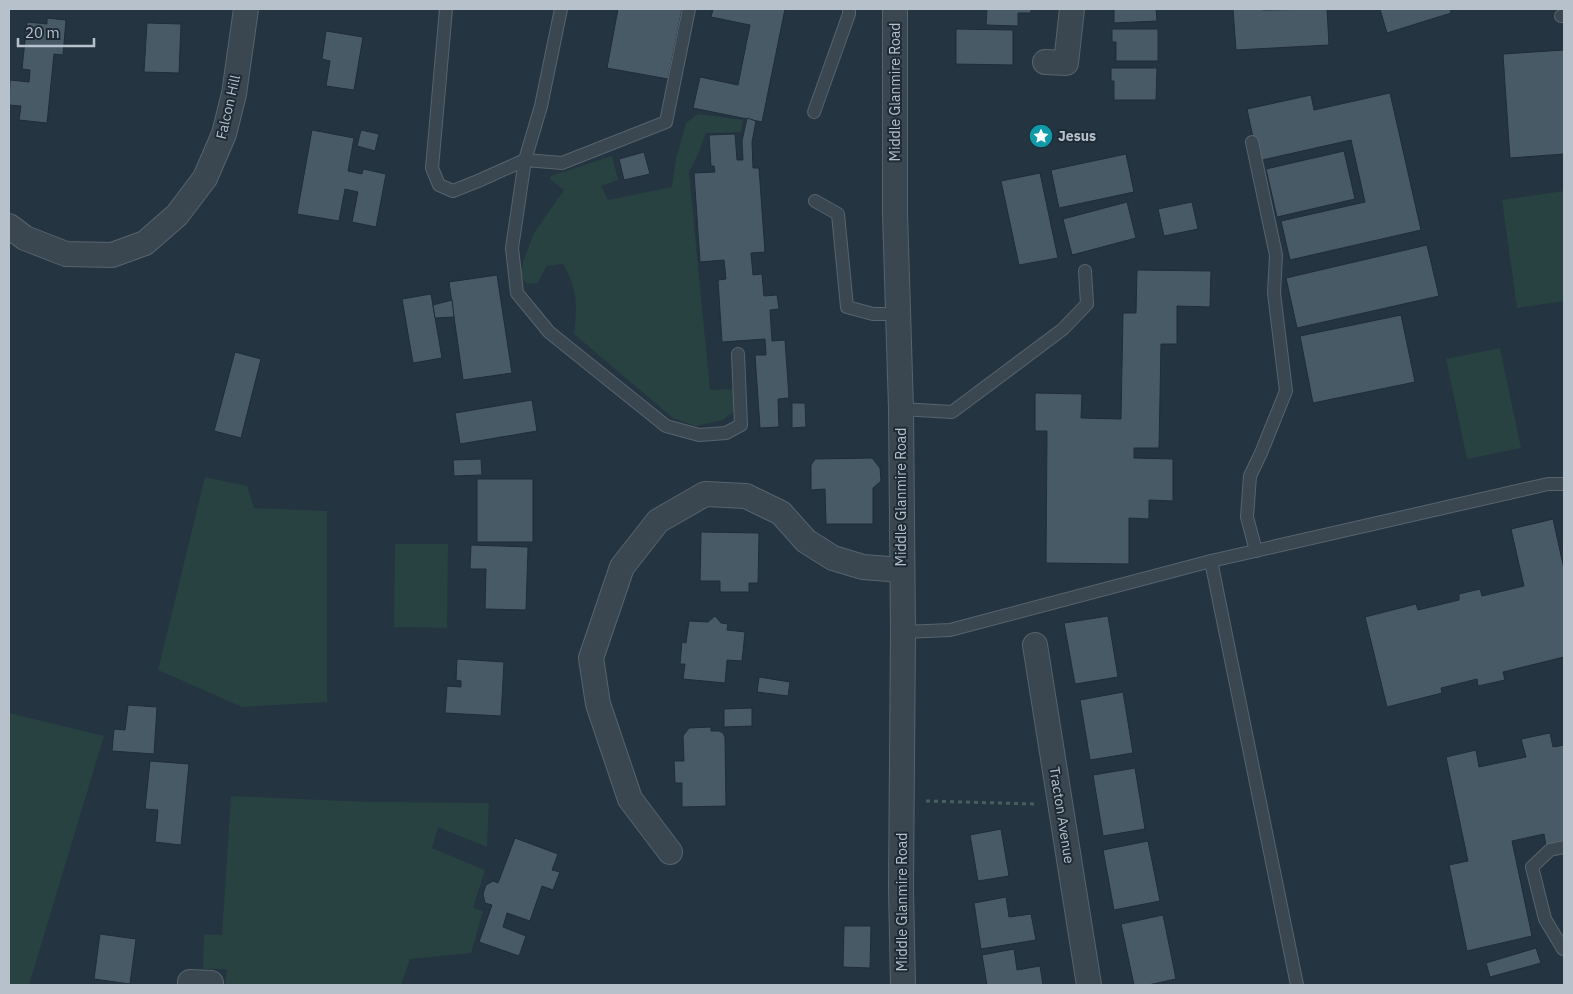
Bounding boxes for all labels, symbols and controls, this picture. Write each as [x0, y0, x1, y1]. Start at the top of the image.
scale bar [18, 15, 94, 47]
text: 20 m [25, 23, 60, 42]
street label: Middle Glanmire Road [886, 23, 904, 161]
street label: Falcon Hill [212, 73, 244, 141]
place icon: Jesus [1028, 123, 1054, 149]
place label: Jesus [1058, 127, 1096, 145]
street label: Middle Glanmire Road [892, 428, 910, 566]
street label: Tracton Avenue [1045, 765, 1079, 865]
street label: Middle Glanmire Road [893, 833, 911, 971]

